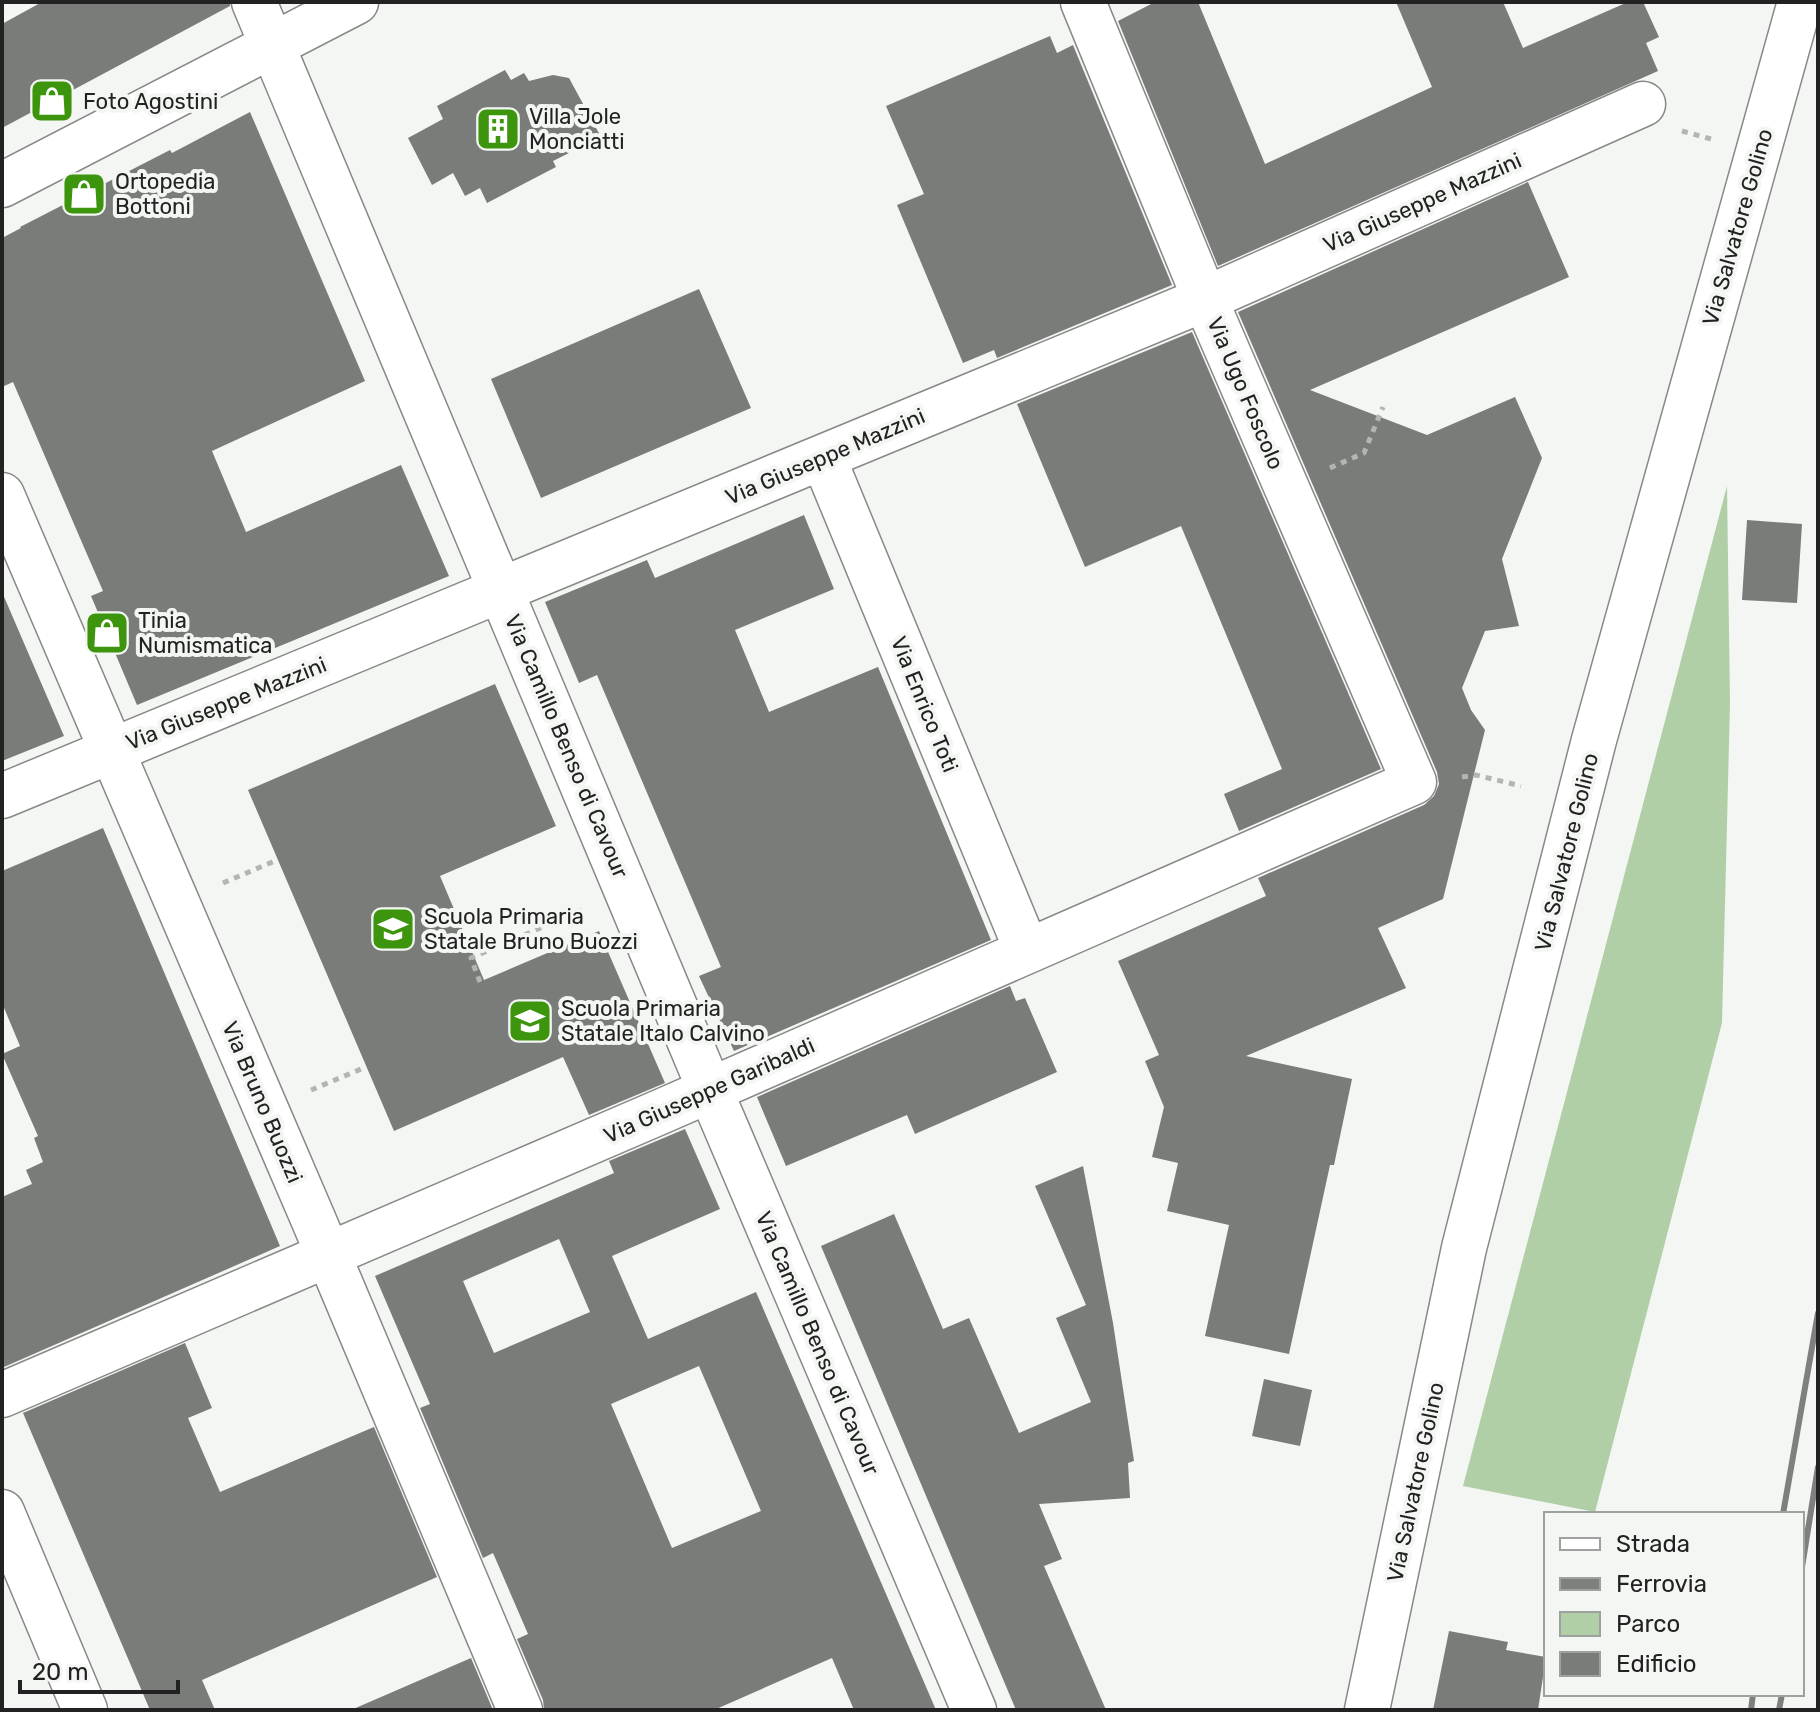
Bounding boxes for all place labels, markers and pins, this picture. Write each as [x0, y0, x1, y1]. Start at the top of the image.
shop icon: Foto Agostini [28, 77, 76, 125]
place label: Foto Agostini [83, 88, 218, 115]
place label: Villa Jole Monciatti [529, 103, 624, 155]
building icon: Villa Jole Monciatti [474, 105, 522, 153]
place label: Ortopedia Bottoni [115, 168, 215, 220]
shop icon: Ortopedia Bottoni [60, 170, 108, 218]
place label: Tinia Numismatica [138, 607, 272, 659]
shop icon: Tinia Numismatica [83, 609, 131, 657]
place label: Scuola Primaria Statale Bruno Buozzi [424, 903, 638, 955]
school or university icon: Scuola Primaria Statale Bruno Buozzi [369, 905, 417, 953]
place label: Scuola Primaria Statale Italo Calvino [561, 995, 765, 1047]
school or university icon: Scuola Primaria Statale Italo Calvino [506, 997, 554, 1045]

